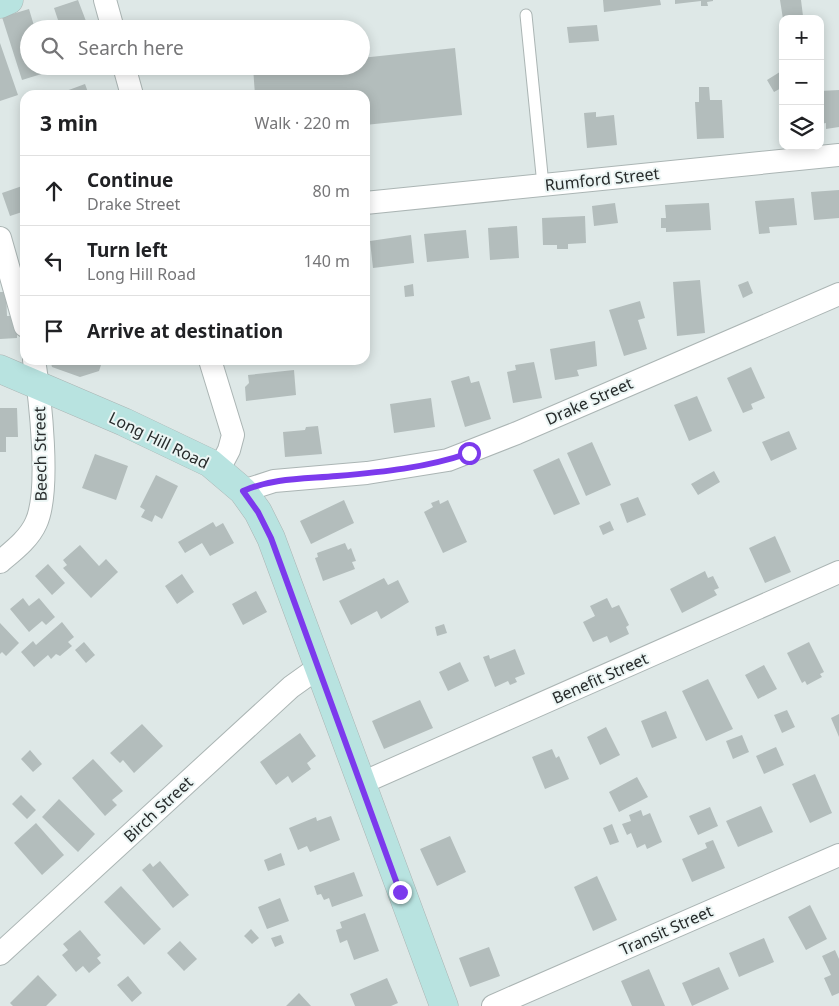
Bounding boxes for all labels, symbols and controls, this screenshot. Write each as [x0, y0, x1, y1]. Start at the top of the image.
map controls [779, 15, 824, 150]
button: + [779, 15, 824, 60]
search box [20, 20, 370, 75]
icon: search [38, 34, 66, 62]
text: Search here [78, 35, 184, 61]
button: − [779, 60, 824, 105]
button: layers [779, 105, 824, 150]
text: 3 min [40, 109, 98, 137]
text: Walk · 220 m [255, 112, 350, 134]
street label: Rumford Street [544, 162, 661, 196]
text: Continue [87, 167, 173, 193]
icon: ahead [40, 177, 68, 205]
text: 80 m [313, 180, 350, 202]
text: Drake Street [87, 193, 180, 215]
text: Turn left [87, 237, 168, 263]
icon: left [40, 247, 68, 275]
text: 140 m [303, 250, 350, 272]
text: Long Hill Road [87, 263, 196, 285]
icon: arrive [40, 317, 68, 345]
text: Arrive at destination [87, 318, 283, 344]
street label: Drake Street [542, 372, 636, 430]
street label: Beech Street [28, 406, 52, 502]
street label: Long Hill Road [105, 406, 213, 474]
route start [458, 442, 481, 465]
street label: Benefit Street [549, 647, 652, 709]
street label: Birch Street [119, 771, 198, 847]
route end [389, 881, 412, 904]
street label: Transit Street [616, 900, 716, 960]

